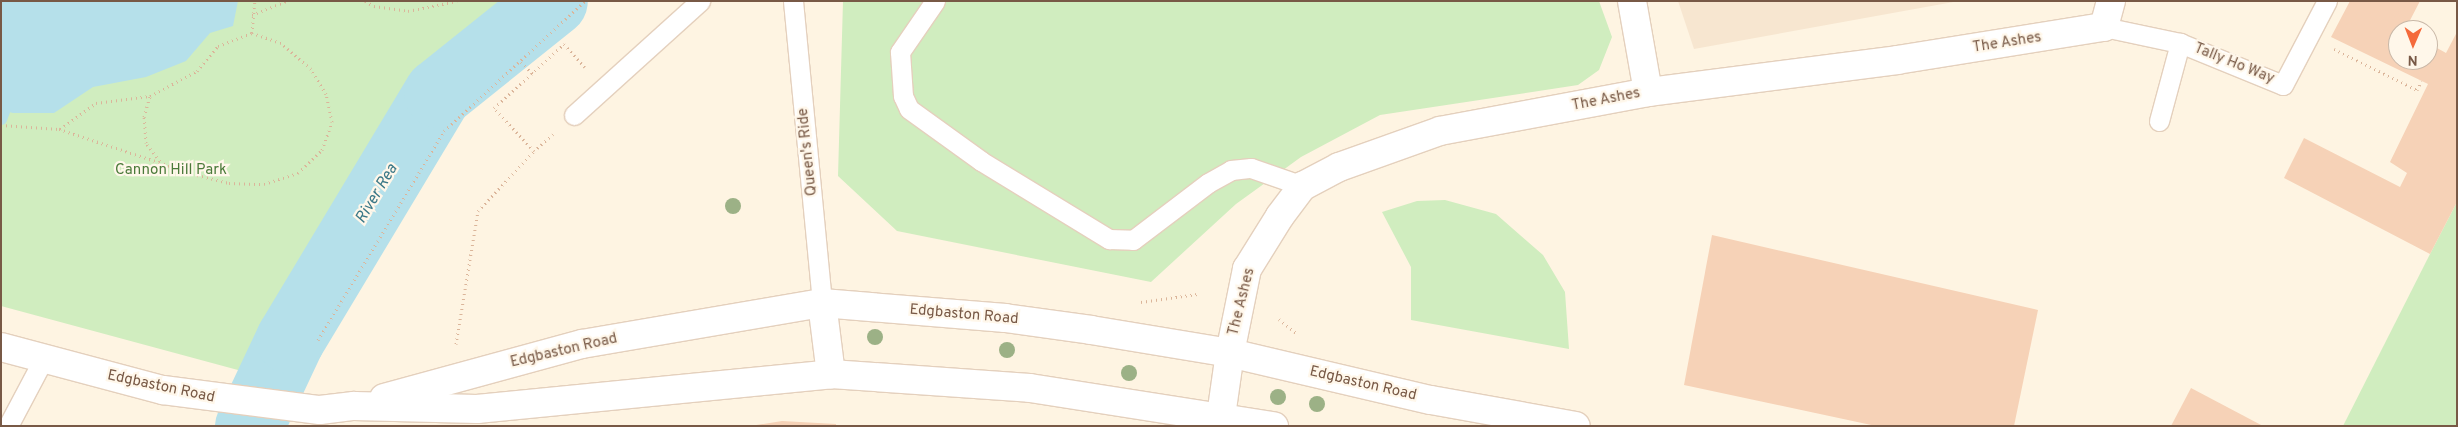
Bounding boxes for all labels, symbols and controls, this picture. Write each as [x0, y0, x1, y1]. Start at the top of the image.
north arrow [2388, 20, 2438, 70]
street label: The Ashes [1971, 29, 2043, 57]
street label: Tally Ho Way [2191, 40, 2277, 88]
text: N [2408, 51, 2418, 68]
street label: The Ashes [1570, 85, 1642, 115]
street label: Queen's Ride [794, 107, 822, 197]
water label: River Rea [352, 161, 402, 227]
park label: Cannon Hill Park [115, 162, 227, 180]
street label: The Ashes [1225, 266, 1259, 338]
street label: Edgbaston Road [909, 301, 1019, 329]
street label: Edgbaston Road [509, 330, 619, 372]
street label: Edgbaston Road [1308, 363, 1418, 405]
street label: Edgbaston Road [106, 367, 216, 407]

